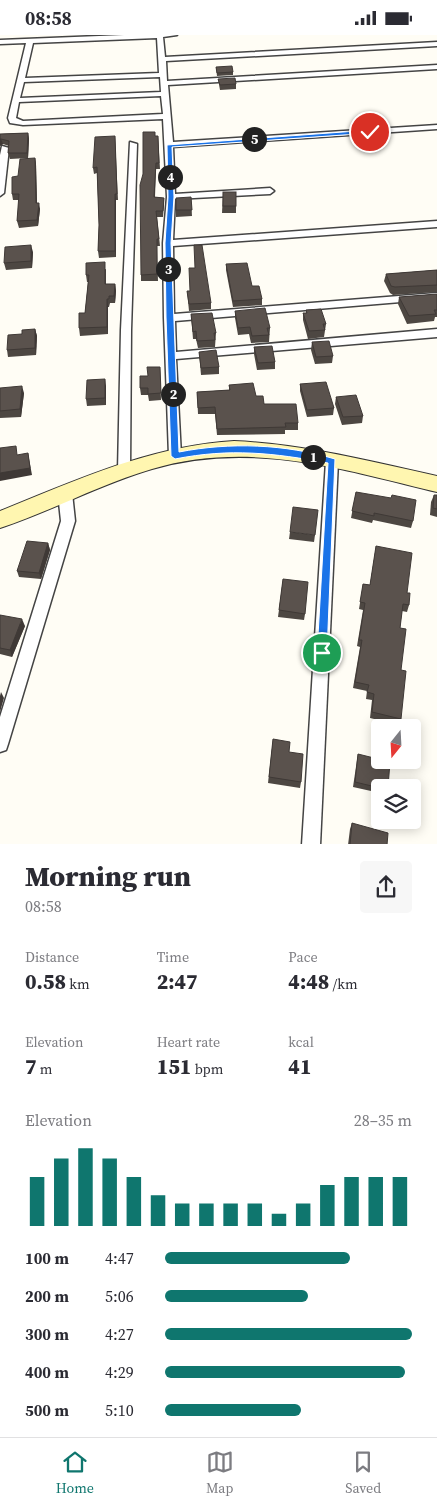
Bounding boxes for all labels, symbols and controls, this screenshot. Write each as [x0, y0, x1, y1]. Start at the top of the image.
text: 08:58 [25, 5, 72, 31]
pin [349, 111, 391, 153]
icon: check [356, 118, 384, 146]
pin: 5 [242, 127, 266, 151]
text: 5 [251, 129, 258, 149]
pin: 4 [158, 165, 182, 189]
text: 4 [167, 167, 174, 187]
pin: 3 [156, 257, 180, 281]
text: 3 [165, 259, 172, 279]
pin: 2 [160, 381, 186, 407]
text: 2 [170, 384, 177, 404]
pin: 1 [300, 445, 326, 469]
text: 1 [310, 447, 317, 467]
pin [301, 632, 343, 674]
icon: arrive [308, 639, 336, 667]
north arrow [371, 719, 421, 769]
map controls [371, 719, 421, 829]
button: layers [371, 779, 421, 829]
text: Morning run [25, 857, 191, 895]
button: share [360, 861, 412, 913]
text: 08:58 [25, 895, 62, 917]
text: Distance [25, 947, 79, 967]
text: Time [157, 947, 189, 967]
text: Pace [288, 947, 318, 967]
text: 0.58 [25, 967, 66, 996]
text: 2:47 [157, 967, 198, 996]
text: 4:48 [288, 967, 329, 996]
text: km [66, 974, 90, 994]
text: /km [329, 974, 358, 994]
text: Elevation [25, 1032, 83, 1052]
text: Heart rate [157, 1032, 220, 1052]
text: kcal [288, 1032, 314, 1052]
text: 7 [25, 1052, 37, 1081]
text: 151 [157, 1052, 191, 1081]
text: 41 [288, 1052, 311, 1081]
text: m [37, 1059, 52, 1079]
text: bpm [191, 1059, 223, 1079]
text: Elevation [25, 1109, 92, 1131]
text: 28–35 m [354, 1109, 412, 1131]
text: 100 m [25, 1247, 69, 1269]
text: 4:47 [105, 1247, 134, 1269]
text: 200 m [25, 1285, 69, 1307]
text: 5:06 [105, 1285, 134, 1307]
text: 300 m [25, 1323, 69, 1345]
text: 4:27 [105, 1323, 134, 1345]
text: 400 m [25, 1361, 69, 1383]
text: 4:29 [105, 1361, 134, 1383]
text: 500 m [25, 1399, 69, 1421]
text: 5:10 [105, 1399, 134, 1421]
tab: Home [56, 1448, 94, 1498]
tab: Map [206, 1448, 234, 1498]
tab: Saved [345, 1448, 381, 1498]

